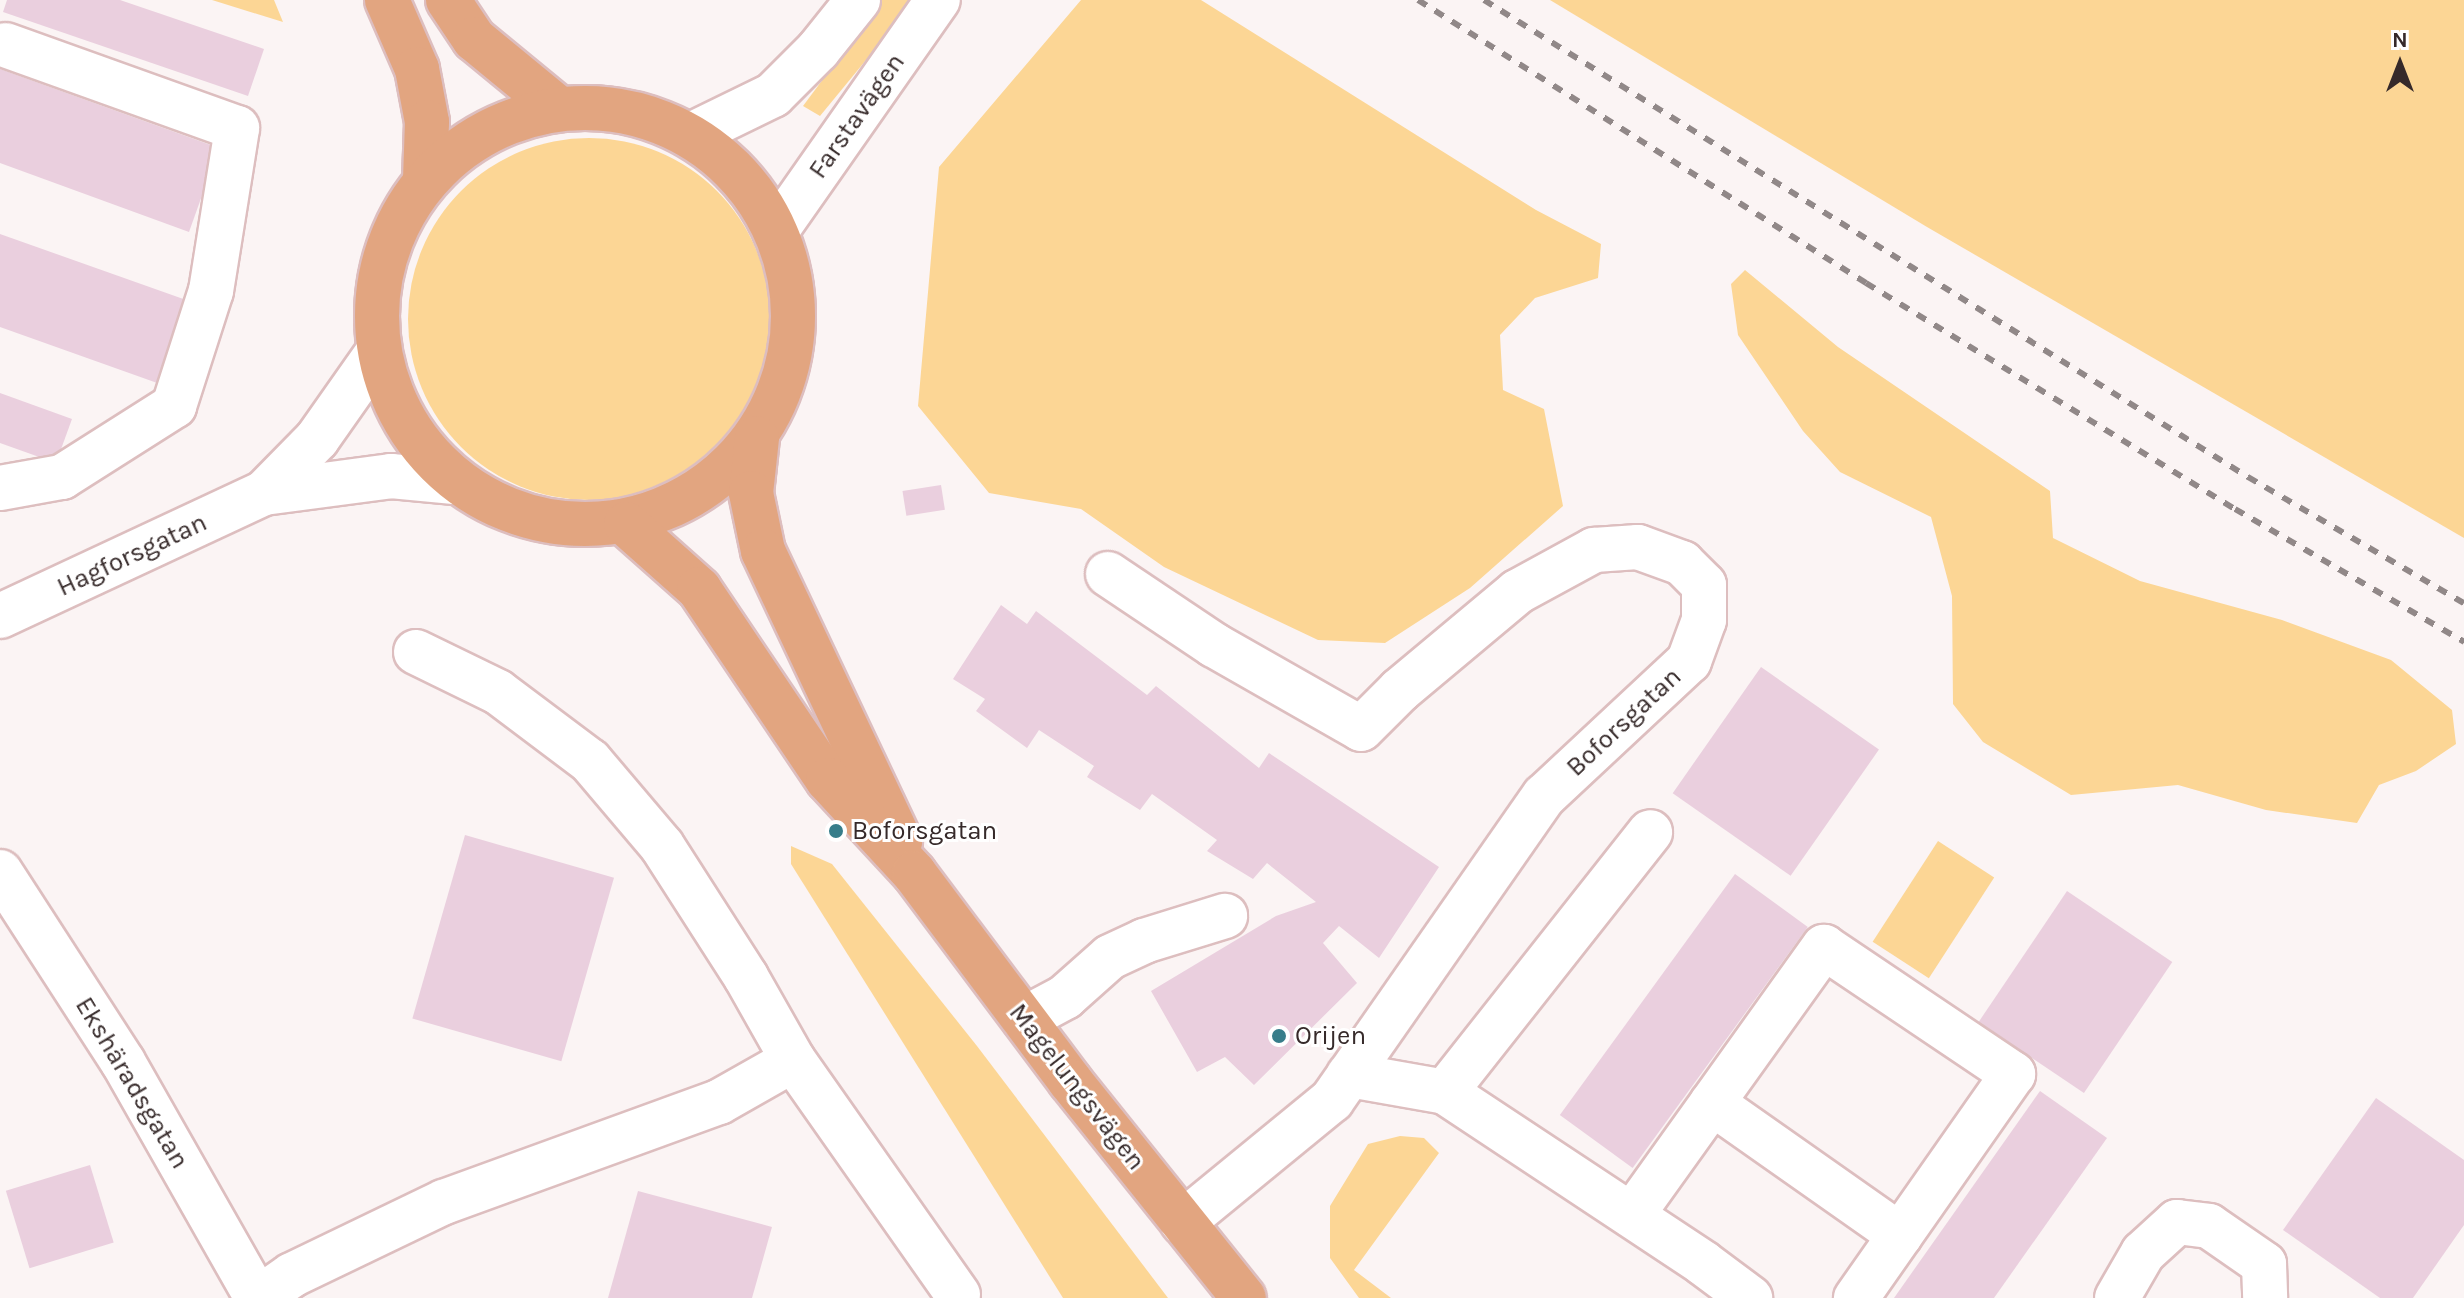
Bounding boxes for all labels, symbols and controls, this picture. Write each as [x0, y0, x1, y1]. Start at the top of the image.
north arrow [2360, 24, 2440, 104]
text: N [2392, 27, 2408, 53]
street label: Farstavägen [802, 47, 912, 185]
street label: Hagforsgatan [52, 507, 212, 603]
street label: Boforsgatan [1560, 661, 1688, 783]
place label: Boforsgatan [852, 815, 997, 847]
marker: Boforsgatan [827, 822, 845, 840]
street label: Ekshäradsgatan [69, 992, 195, 1174]
street label: Magelungsvägen [1002, 998, 1152, 1176]
place label: Orijen [1295, 1020, 1366, 1052]
marker: Orijen [1270, 1027, 1288, 1045]

